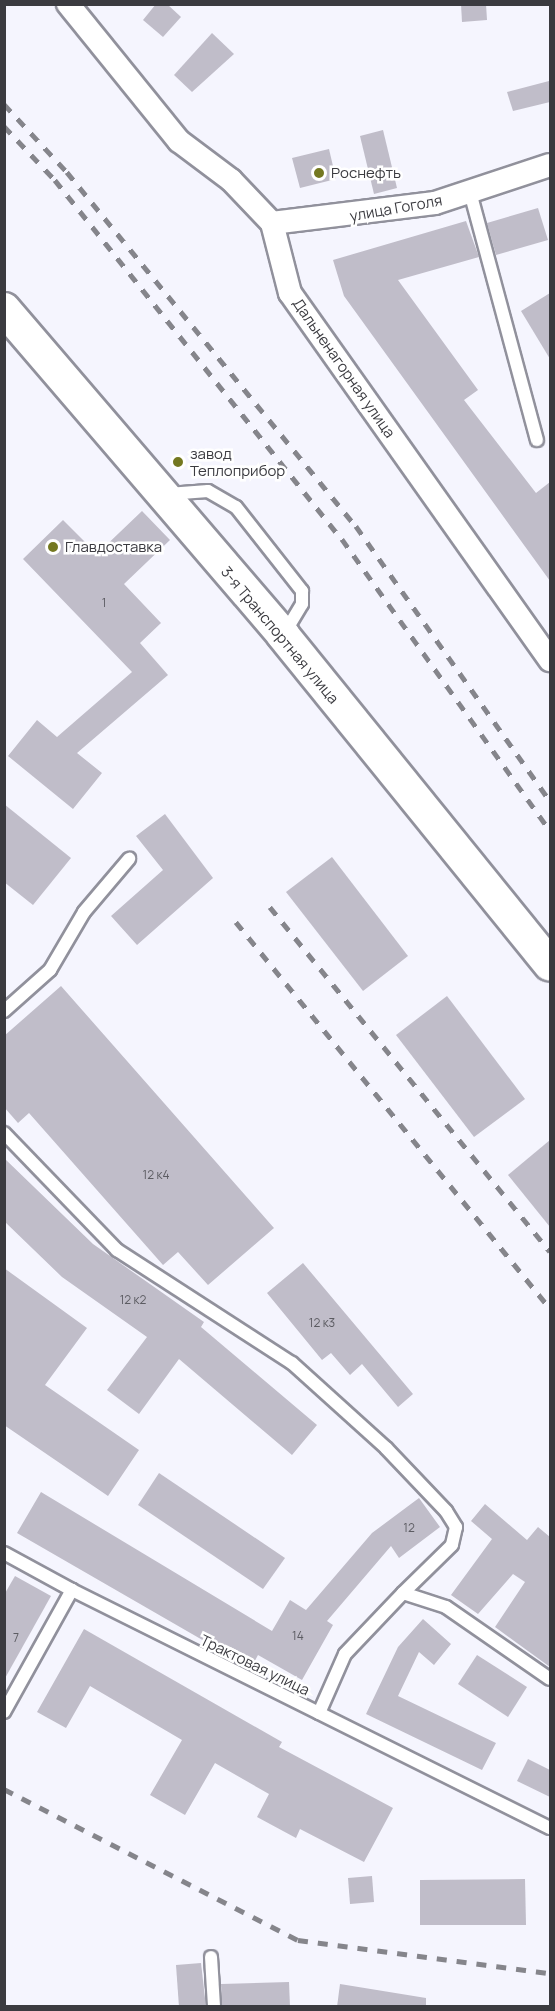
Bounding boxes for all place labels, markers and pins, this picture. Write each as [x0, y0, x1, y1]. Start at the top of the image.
place label: Роснефть [331, 164, 401, 182]
marker: Роснефть [312, 166, 326, 180]
place label: завод Теплоприбор [190, 444, 285, 479]
marker: завод Теплоприбор [171, 455, 185, 469]
place label: Главдоставка [65, 538, 162, 556]
marker: Главдоставка [46, 540, 60, 554]

